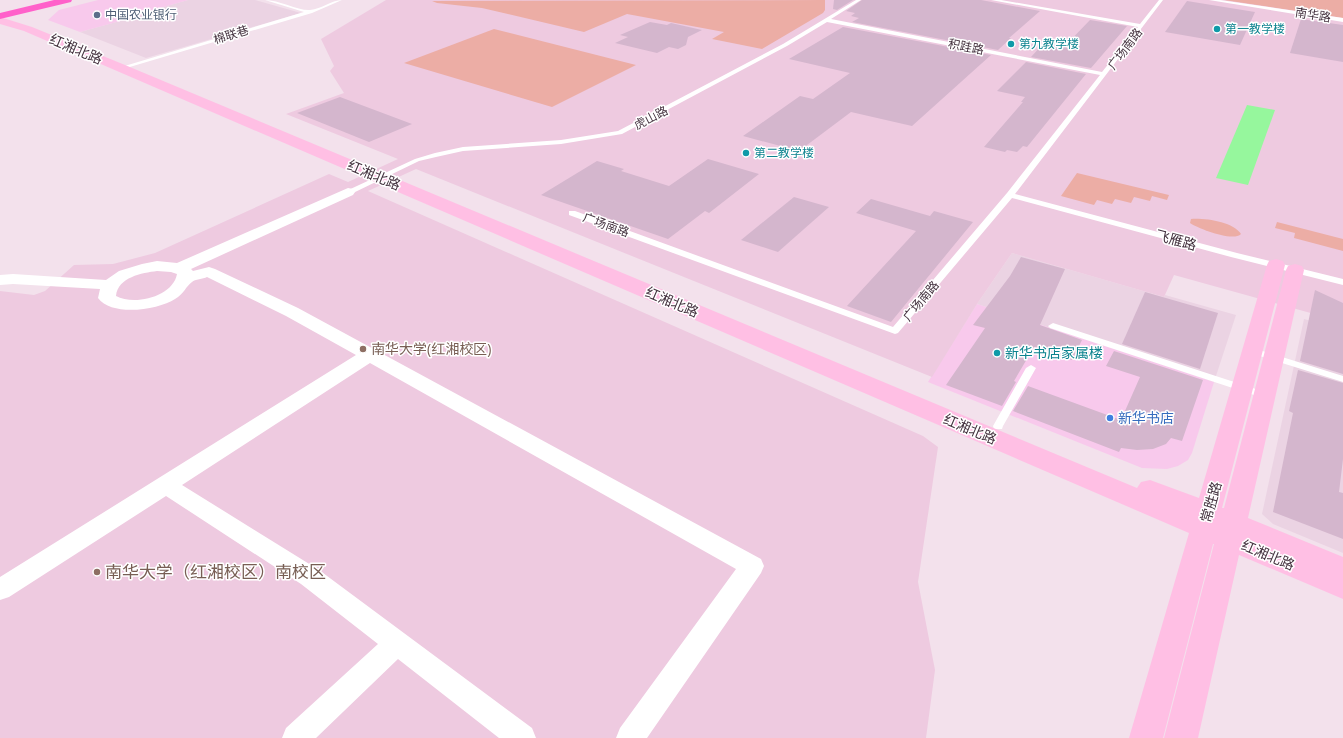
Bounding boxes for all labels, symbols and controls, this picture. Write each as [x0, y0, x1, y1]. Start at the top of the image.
street label: 南华路 [1294, 3, 1332, 26]
place label: 中国农业银行 [105, 6, 177, 23]
marker: 中国农业银行 [92, 10, 102, 20]
place label: 第一教学楼 [1225, 20, 1285, 37]
street label: 棉联巷 [211, 21, 251, 48]
street label: 广场南路 [1103, 24, 1146, 73]
marker: 第一教学楼 [1212, 24, 1222, 34]
street label: 红湘北路 [47, 29, 106, 68]
street label: 积跬路 [947, 35, 985, 58]
place label: 第九教学楼 [1019, 35, 1079, 52]
marker: 第九教学楼 [1006, 39, 1016, 49]
street label: 虎山路 [631, 102, 671, 133]
place label: 第二教学楼 [754, 144, 814, 161]
marker: 第二教学楼 [741, 148, 751, 158]
street label: 红湘北路 [345, 155, 404, 194]
street label: 广场南路 [581, 208, 632, 241]
street label: 飞雁路 [1153, 225, 1199, 254]
street label: 广场南路 [899, 277, 943, 325]
street label: 红湘北路 [643, 282, 702, 321]
place label: 南华大学(红湘校区) [371, 339, 491, 358]
place label: 新华书店家属楼 [1005, 343, 1103, 362]
marker: 南华大学(红湘校区) [358, 344, 368, 354]
marker: 新华书店家属楼 [992, 348, 1002, 358]
place label: 新华书店 [1118, 408, 1174, 427]
street label: 红湘北路 [941, 409, 1000, 448]
marker: 新华书店 [1105, 413, 1115, 423]
street label: 常胜路 [1196, 479, 1225, 525]
street label: 红湘北路 [1239, 535, 1298, 574]
place label: 南华大学（红湘校区）南校区 [105, 560, 326, 583]
marker: 南华大学（红湘校区）南校区 [92, 567, 102, 577]

